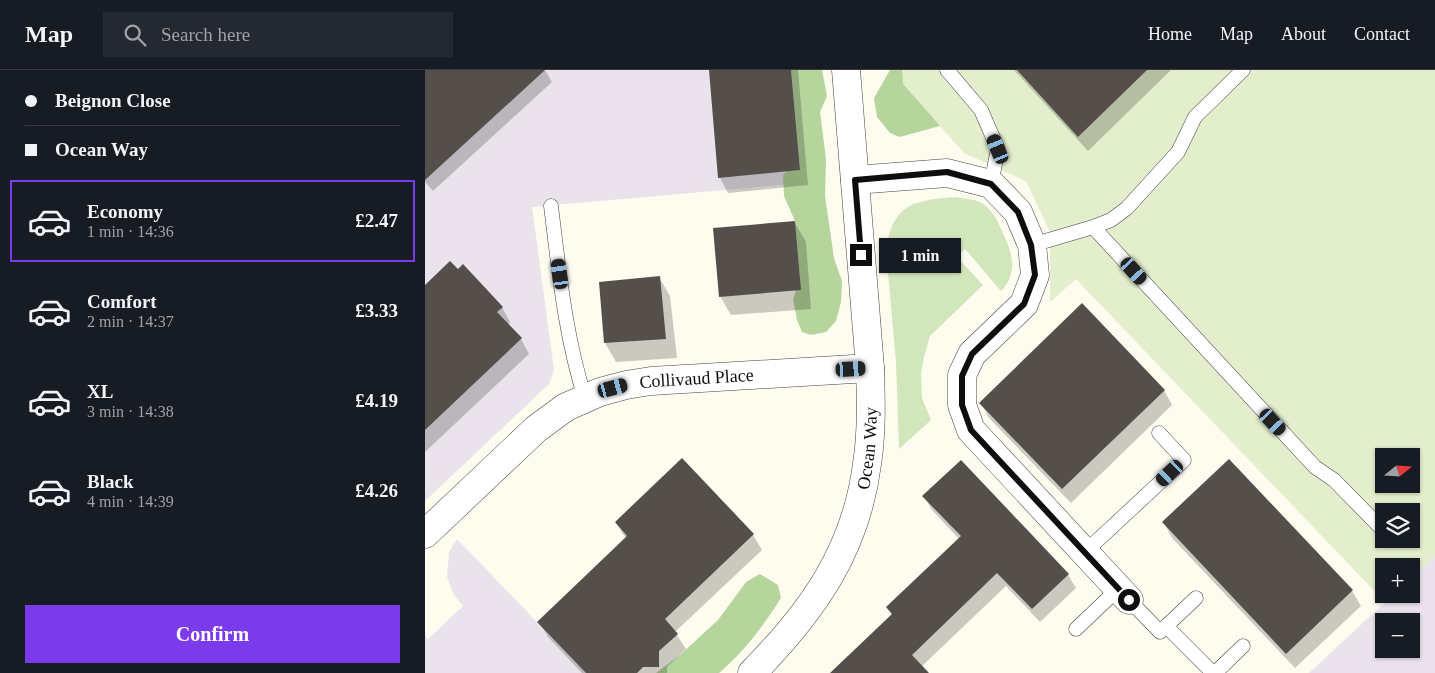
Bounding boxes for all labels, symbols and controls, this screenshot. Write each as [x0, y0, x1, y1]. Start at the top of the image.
search box [103, 12, 453, 57]
text: Map [25, 21, 73, 47]
icon: search [121, 21, 149, 49]
text: Search here [161, 24, 250, 45]
text: Home [1148, 24, 1192, 44]
text: Map [1220, 24, 1253, 44]
text: About [1281, 24, 1326, 44]
text: Contact [1354, 24, 1410, 44]
text: Beignon Close [55, 90, 171, 111]
car [985, 132, 1010, 166]
text: Ocean Way [55, 139, 148, 160]
icon: car [27, 199, 72, 244]
text: Economy [87, 201, 163, 222]
text: £2.47 [355, 210, 398, 231]
text: 1 min · 14:36 [87, 223, 174, 240]
callout: 1 min [879, 238, 961, 272]
route end [850, 244, 872, 266]
text: 1 min [901, 247, 939, 264]
car [1118, 255, 1149, 287]
car [550, 258, 569, 290]
icon: car [27, 289, 72, 334]
text: Comfort [87, 291, 157, 312]
text: £3.33 [355, 300, 398, 321]
text: 2 min · 14:37 [87, 313, 174, 330]
car [835, 361, 866, 377]
street label: Collivaud Place [638, 365, 754, 393]
car [596, 377, 629, 399]
icon: car [27, 379, 72, 424]
text: XL [87, 381, 113, 402]
text: £4.19 [355, 390, 398, 411]
text: 3 min · 14:38 [87, 403, 174, 420]
car [1257, 406, 1288, 438]
street label: Ocean Way [853, 407, 881, 491]
north arrow [1375, 448, 1420, 492]
map controls [1375, 448, 1420, 658]
car [1153, 457, 1186, 489]
icon: car [27, 469, 72, 514]
text: Black [87, 471, 133, 492]
text: £4.26 [355, 480, 398, 501]
text: 4 min · 14:39 [87, 493, 174, 510]
button: layers [1375, 503, 1420, 548]
button: + [1375, 558, 1420, 603]
route start [1118, 589, 1140, 611]
button: Confirm [25, 605, 400, 663]
button: − [1375, 613, 1420, 658]

